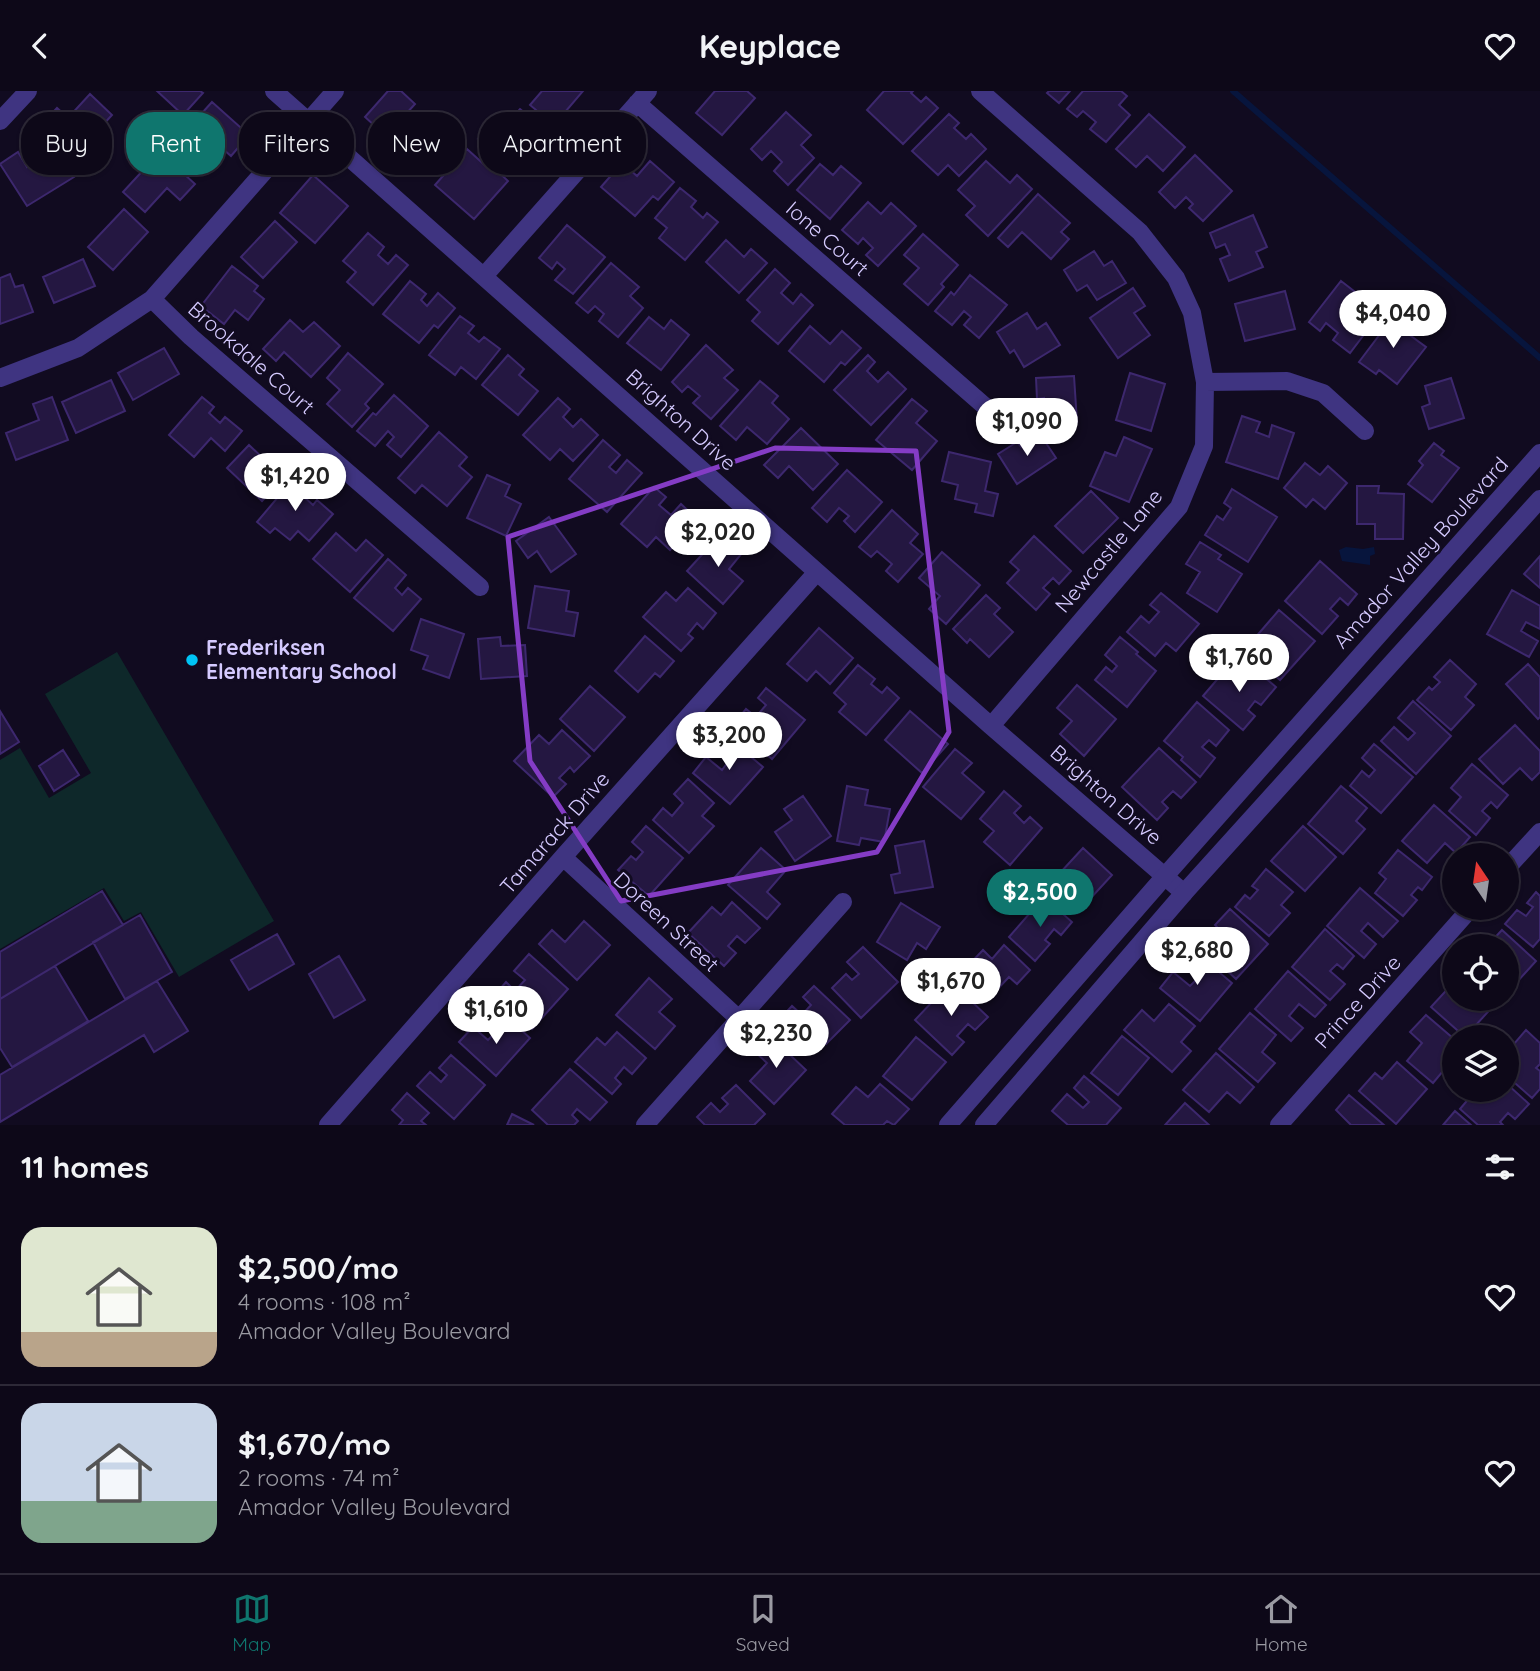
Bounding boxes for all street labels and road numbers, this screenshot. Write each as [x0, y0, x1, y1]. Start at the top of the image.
street label: Ione Court [781, 195, 874, 281]
street label: Brookdale Court [183, 295, 320, 419]
street label: Brighton Drive [621, 363, 742, 476]
street label: Amador Valley Boulevard [1327, 451, 1513, 653]
street label: Newcastle Lane [1049, 483, 1168, 618]
street label: Brighton Drive [1046, 739, 1168, 850]
street label: Tamarack Drive [494, 766, 615, 899]
street label: Doreen Street [609, 866, 725, 977]
street label: Prince Drive [1309, 949, 1406, 1053]

